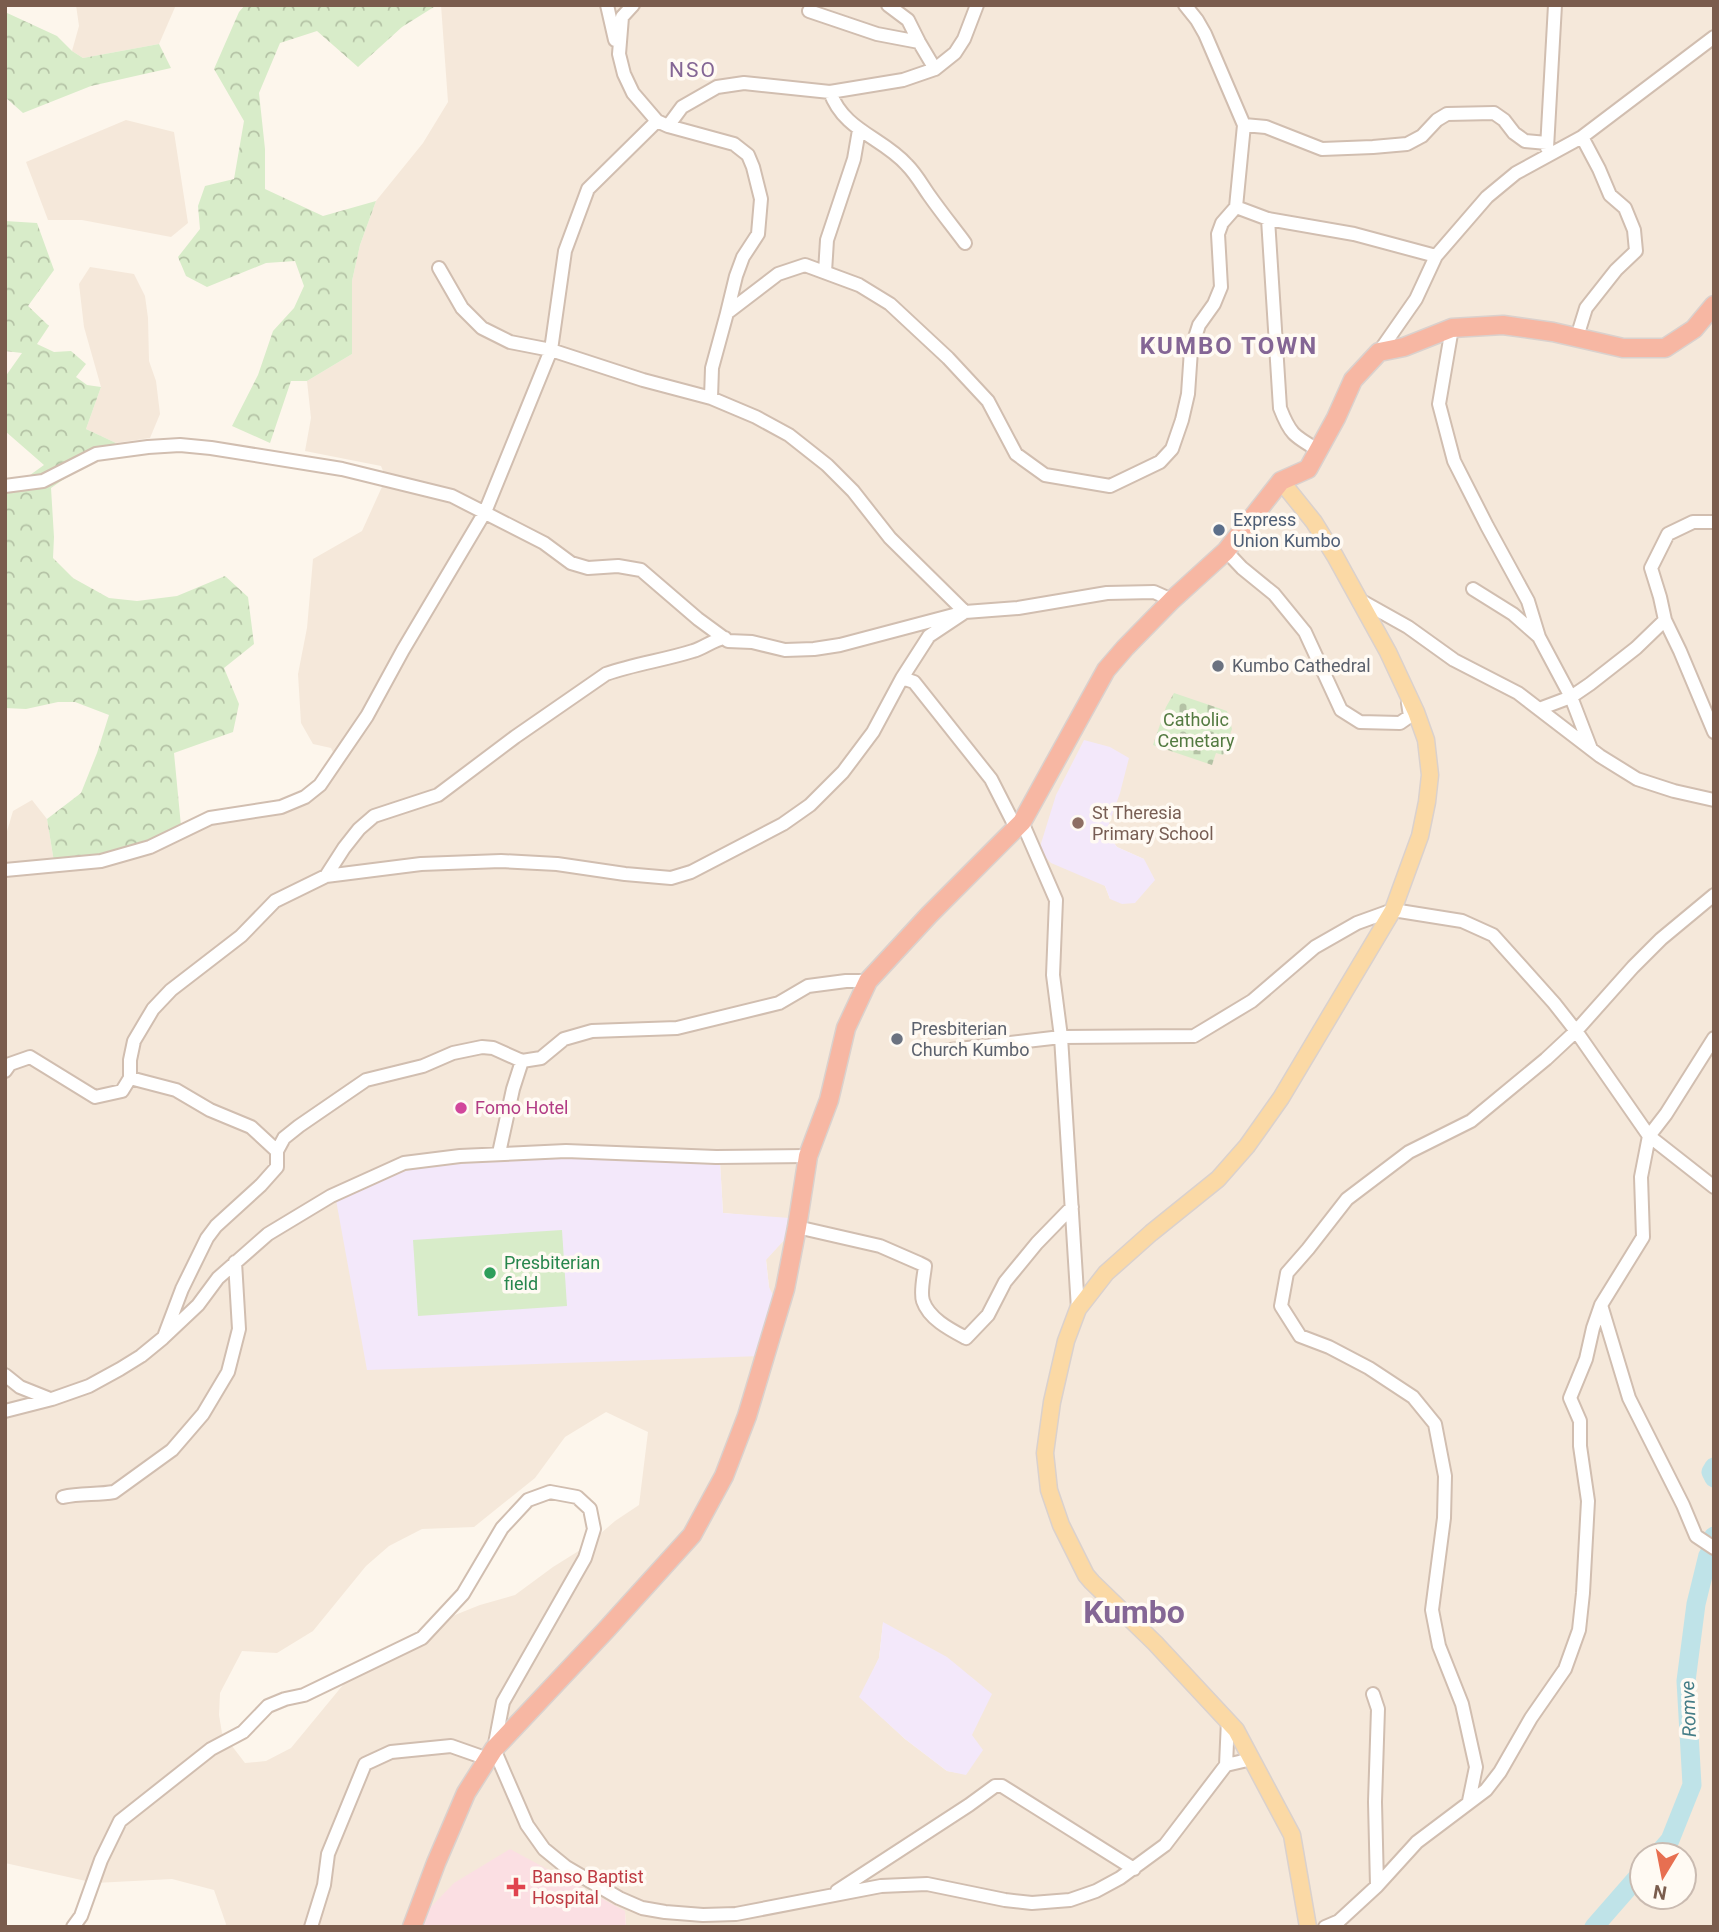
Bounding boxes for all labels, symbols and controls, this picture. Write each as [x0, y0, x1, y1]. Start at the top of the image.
district label: NSO [669, 58, 717, 82]
district label: KUMBO TOWN [1140, 332, 1318, 360]
place label: Express Union Kumbo [1233, 509, 1341, 551]
marker: Express Union Kumbo [1211, 522, 1227, 538]
place label: Kumbo Cathedral [1232, 655, 1371, 676]
marker: Kumbo Cathedral [1210, 658, 1226, 674]
park label: Catholic Cemetary [1157, 709, 1235, 751]
place label: St Theresia Primary School [1092, 802, 1214, 844]
marker: St Theresia Primary School [1070, 815, 1086, 831]
place label: Presbiterian Church Kumbo [911, 1018, 1029, 1060]
marker: Presbiterian Church Kumbo [889, 1031, 905, 1047]
place label: Fomo Hotel [475, 1097, 568, 1118]
marker: Fomo Hotel [453, 1100, 469, 1116]
place label: Presbiterian field [504, 1252, 600, 1294]
marker: Presbiterian field [482, 1265, 498, 1281]
district label: Kumbo [1083, 1593, 1185, 1631]
water label: Romve [1676, 1680, 1701, 1738]
north arrow [1628, 1841, 1698, 1911]
place label: Banso Baptist Hospital [532, 1866, 644, 1908]
marker: Banso Baptist Hospital [506, 1877, 526, 1897]
text: N [1652, 1880, 1669, 1905]

